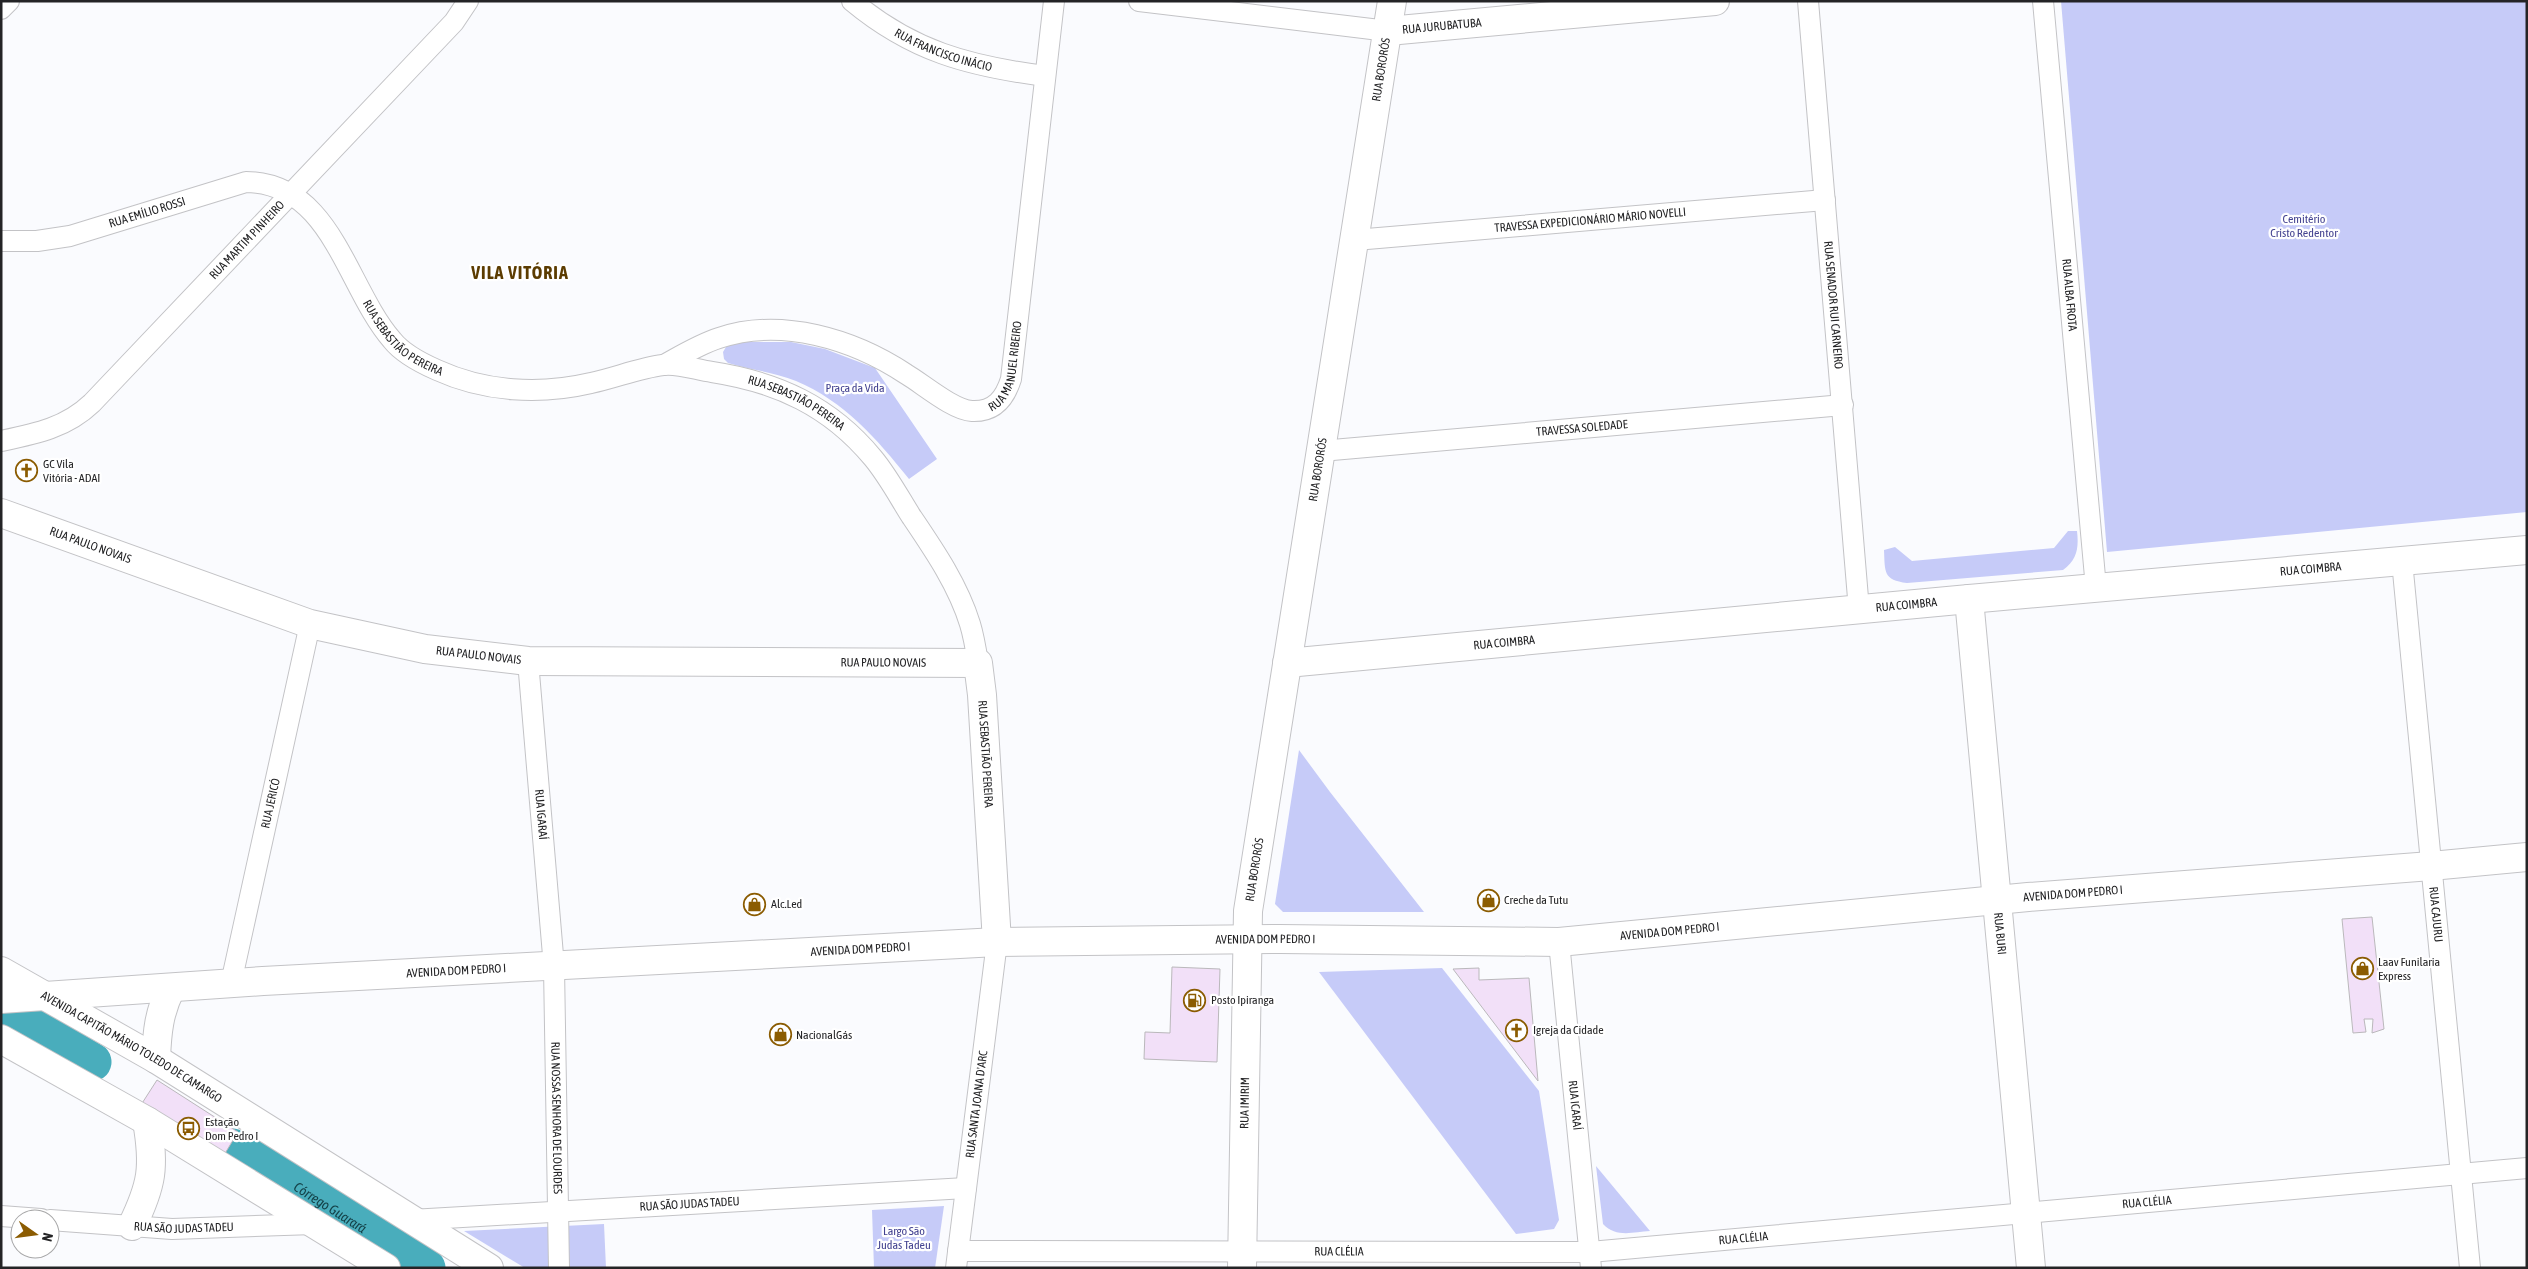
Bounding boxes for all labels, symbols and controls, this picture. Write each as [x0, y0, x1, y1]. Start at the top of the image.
street label: RUA JURUBATUBA [1401, 15, 1482, 37]
street label: RUA FRANCISCO INÁCIO [892, 26, 994, 74]
street label: RUA BORORÓS [1369, 37, 1393, 102]
street label: RUA EMÍLIO ROSSI [107, 194, 187, 231]
street label: RUA MARTIM PINHEIRO [206, 198, 287, 282]
street label: TRAVESSA EXPEDICIONÁRIO MÁRIO NOVELLI [1494, 205, 1687, 235]
park label: Cemitério Cristo Redentor [2270, 212, 2338, 240]
street label: RUA SENADOR RUI CARNEIRO [1821, 240, 1846, 370]
street label: RUA ALBA FROTA [2059, 258, 2080, 332]
district label: VILA VITÓRIA [470, 262, 569, 283]
street label: RUA SEBASTIÃO PEREIRA [360, 297, 445, 379]
street label: RUA MANUEL RIBEIRO [986, 320, 1025, 414]
street label: RUA SEBASTIÃO PEREIRA [746, 373, 848, 433]
park label: Praça da Vida [825, 381, 885, 395]
street label: TRAVESSA SOLEDADE [1536, 417, 1628, 439]
street label: RUA BORORÓS [1306, 437, 1330, 502]
place label: GC Vila Vitória - ADAI [43, 457, 100, 485]
church icon: GC Vila Vitória - ADAI [15, 459, 39, 483]
street label: RUA PAULO NOVAIS [48, 524, 133, 566]
street label: RUA COIMBRA [2279, 559, 2342, 579]
street label: RUA COIMBRA [1875, 595, 1938, 615]
street label: RUA COIMBRA [1473, 633, 1535, 652]
street label: RUA PAULO NOVAIS [435, 643, 522, 667]
street label: RUA PAULO NOVAIS [840, 655, 926, 670]
street label: RUA SEBASTIÃO PEREIRA [975, 700, 996, 808]
street label: RUA JERICÓ [258, 777, 283, 830]
street label: RUA IGARAÍ [532, 788, 550, 840]
street label: RUA BORORÓS [1243, 837, 1266, 902]
street label: AVENIDA DOM PEDRO I [2023, 883, 2123, 904]
street label: RUA CAJURU [2426, 886, 2446, 943]
shop icon: Creche da Tutu [1476, 888, 1500, 912]
shop icon: Alc.Led [743, 892, 767, 916]
place label: Creche da Tutu [1504, 893, 1569, 907]
place label: Alc.Led [771, 897, 802, 911]
street label: RUA BURI [1991, 912, 2009, 955]
street label: AVENIDA DOM PEDRO I [1619, 920, 1720, 943]
street label: AVENIDA DOM PEDRO I [1215, 932, 1315, 947]
street label: AVENIDA DOM PEDRO I [810, 940, 911, 959]
place label: Laav Funilaria Express [2378, 955, 2440, 983]
shop icon: Laav Funilaria Express [2350, 957, 2374, 981]
street label: AVENIDA DOM PEDRO I [406, 961, 506, 980]
street label: AVENIDA CAPITÃO MÁRIO TOLEDO DE CAMARGO [39, 988, 225, 1106]
fuel station icon: Posto Ipiranga [1183, 988, 1207, 1012]
place label: Posto Ipiranga [1211, 993, 1274, 1007]
church icon: Igreja da Cidade [1505, 1018, 1529, 1042]
shop icon: NacionalGás [768, 1023, 792, 1047]
place label: Igreja da Cidade [1533, 1023, 1604, 1037]
place label: NacionalGás [796, 1028, 852, 1042]
street label: RUA NOSSA SENHORA DE LOURDES [548, 1042, 565, 1194]
street label: RUA SANTA JOANA D'ARC [963, 1049, 990, 1159]
street label: RUA IMIRIM [1237, 1077, 1252, 1129]
street label: RUA ICARAÍ [1566, 1080, 1584, 1131]
place label: Estação Dom Pedro I [205, 1115, 258, 1143]
bus stop icon: Estação Dom Pedro I [177, 1117, 201, 1141]
water label: Córrego Guarará [291, 1179, 370, 1237]
street label: RUA CLÉLIA [2122, 1193, 2172, 1211]
street label: RUA SÃO JUDAS TADEU [639, 1194, 740, 1214]
north arrow [10, 1209, 60, 1259]
street label: RUA SÃO JUDAS TADEU [133, 1219, 234, 1236]
park label: Largo São Judas Tadeu [877, 1224, 931, 1252]
street label: RUA CLÉLIA [1718, 1229, 1769, 1247]
text: N [39, 1231, 56, 1243]
street label: RUA CLÉLIA [1314, 1245, 1364, 1259]

